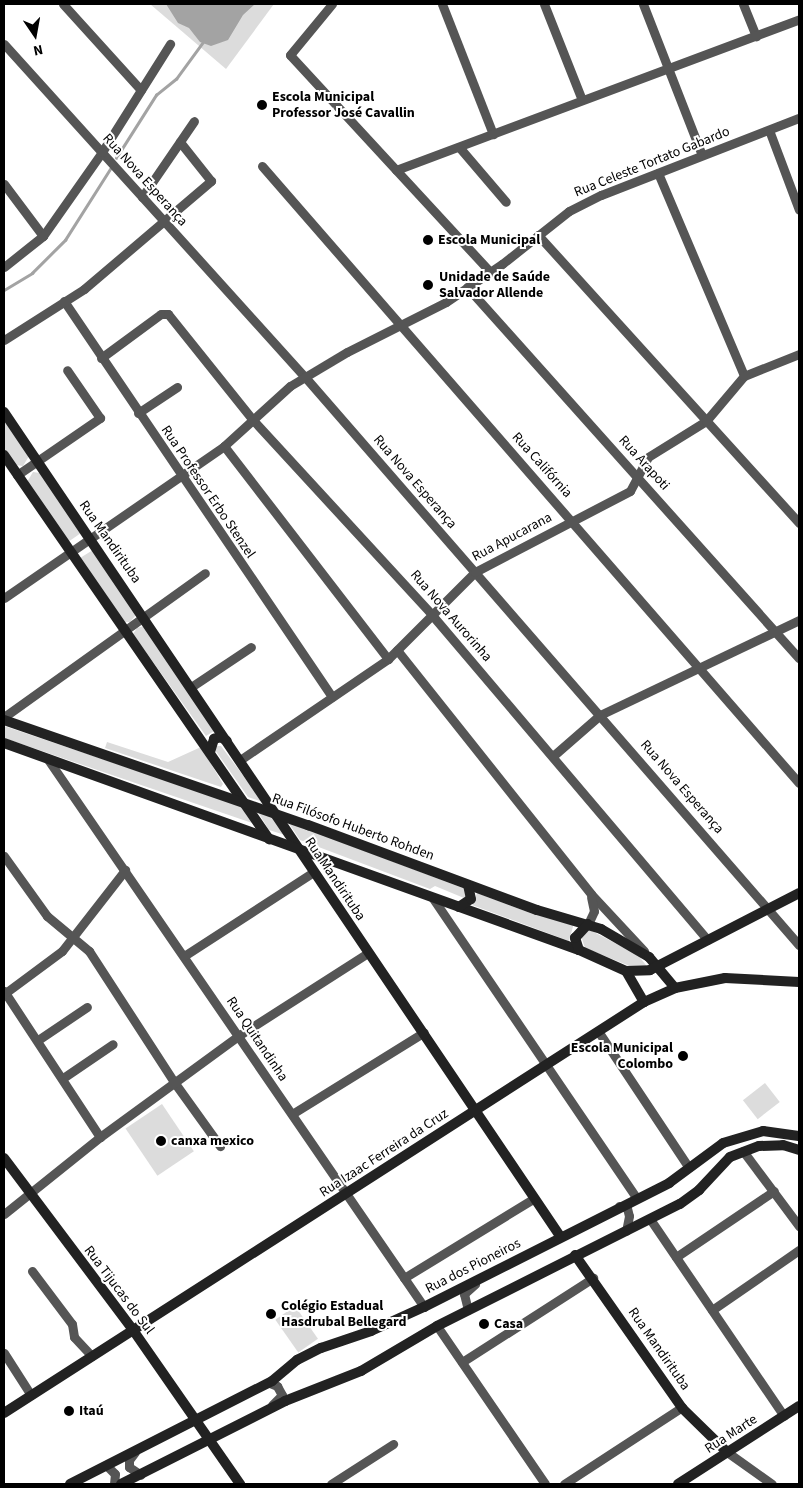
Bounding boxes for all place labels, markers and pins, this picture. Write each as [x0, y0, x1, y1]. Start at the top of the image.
place label: Escola Municipal Professor José Cavallin [272, 89, 415, 121]
marker: Escola Municipal Professor José Cavallin [256, 99, 268, 111]
place label: Escola Municipal [438, 232, 540, 248]
marker: Escola Municipal [422, 234, 434, 246]
place label: Unidade de Saúde Salvador Allende [439, 269, 550, 302]
marker: Unidade de Saúde Salvador Allende [421, 278, 435, 292]
place label: Escola Municipal Colombo [571, 1040, 673, 1072]
marker: Escola Municipal Colombo [677, 1050, 689, 1062]
place label: canxa mexico [171, 1133, 254, 1149]
marker: canxa mexico [155, 1135, 167, 1147]
place label: Colégio Estadual Hasdrubal Bellegard [281, 1298, 406, 1330]
marker: Colégio Estadual Hasdrubal Bellegard [265, 1308, 277, 1320]
place label: Casa [494, 1316, 523, 1332]
marker: Casa [478, 1318, 490, 1330]
place label: Itaú [79, 1403, 104, 1419]
marker: Itaú [63, 1405, 75, 1417]

